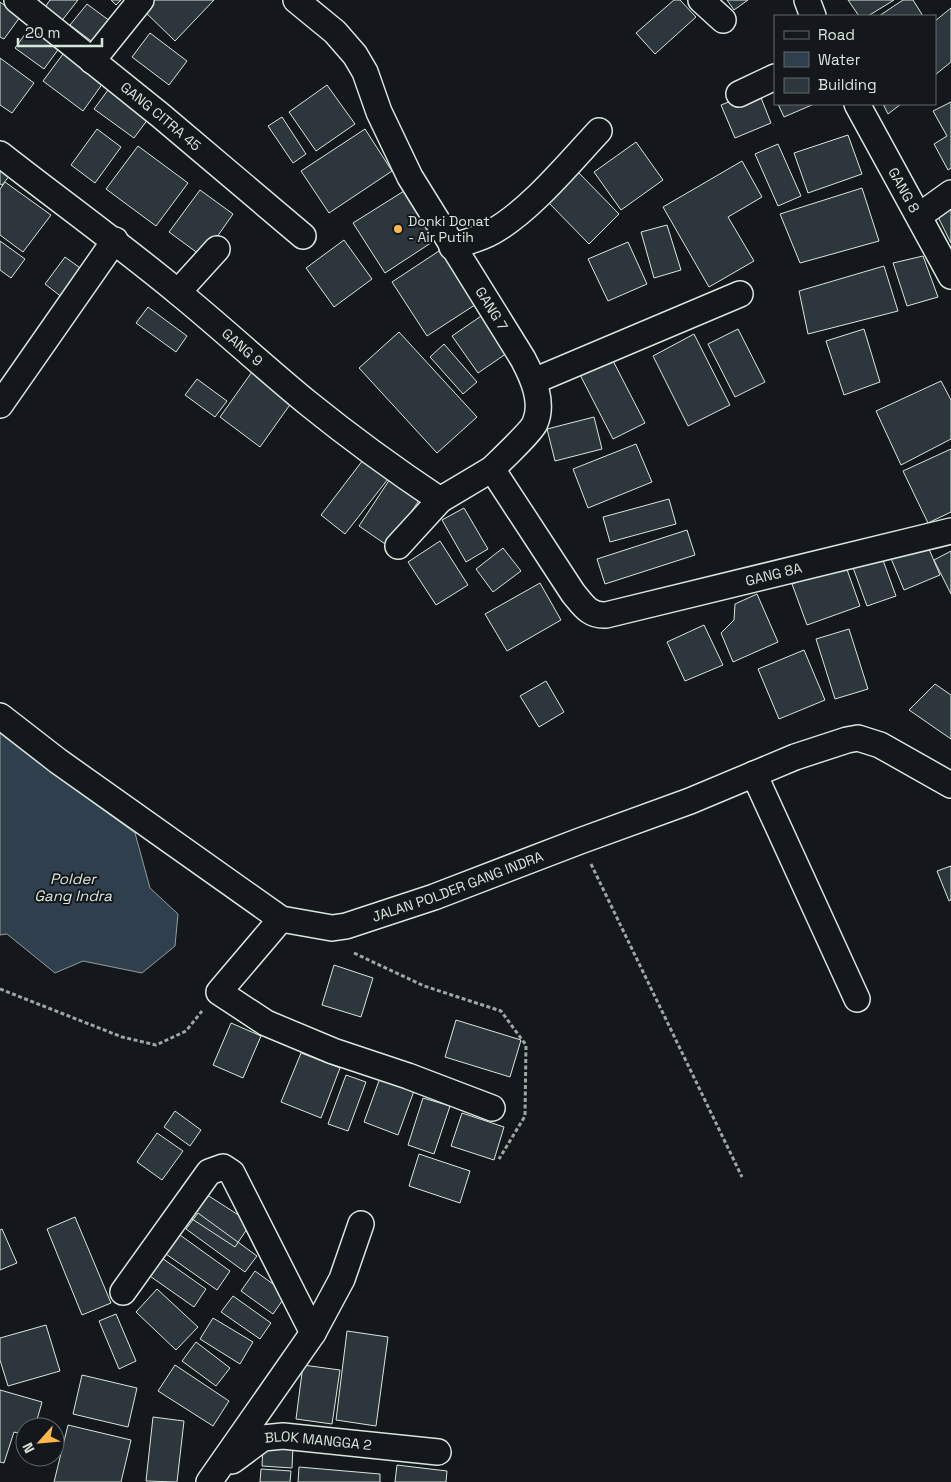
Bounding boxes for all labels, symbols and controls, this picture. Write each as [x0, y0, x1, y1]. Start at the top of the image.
scale bar [18, 15, 101, 47]
legend [774, 15, 936, 105]
text: 20 m [25, 23, 60, 42]
text: Road [818, 25, 855, 44]
text: Water [818, 50, 861, 69]
text: Building [818, 75, 877, 94]
street label: GANG CITRA 45 [117, 78, 205, 155]
street label: GANG 8 [884, 164, 924, 216]
place label: Donki Donat - Air Putih [408, 212, 490, 246]
marker: Donki Donat - Air Putih [392, 223, 404, 235]
street label: GANG 7 [471, 283, 512, 334]
street label: GANG 9 [218, 324, 267, 370]
street label: GANG 8A [743, 559, 804, 590]
street label: JALAN POLDER GANG INDRA [370, 847, 546, 926]
water label: Polder Gang Indra [34, 869, 112, 905]
north arrow [15, 1417, 65, 1467]
street label: BLOK MANGGA 2 [264, 1427, 373, 1454]
text: N [18, 1440, 39, 1456]

